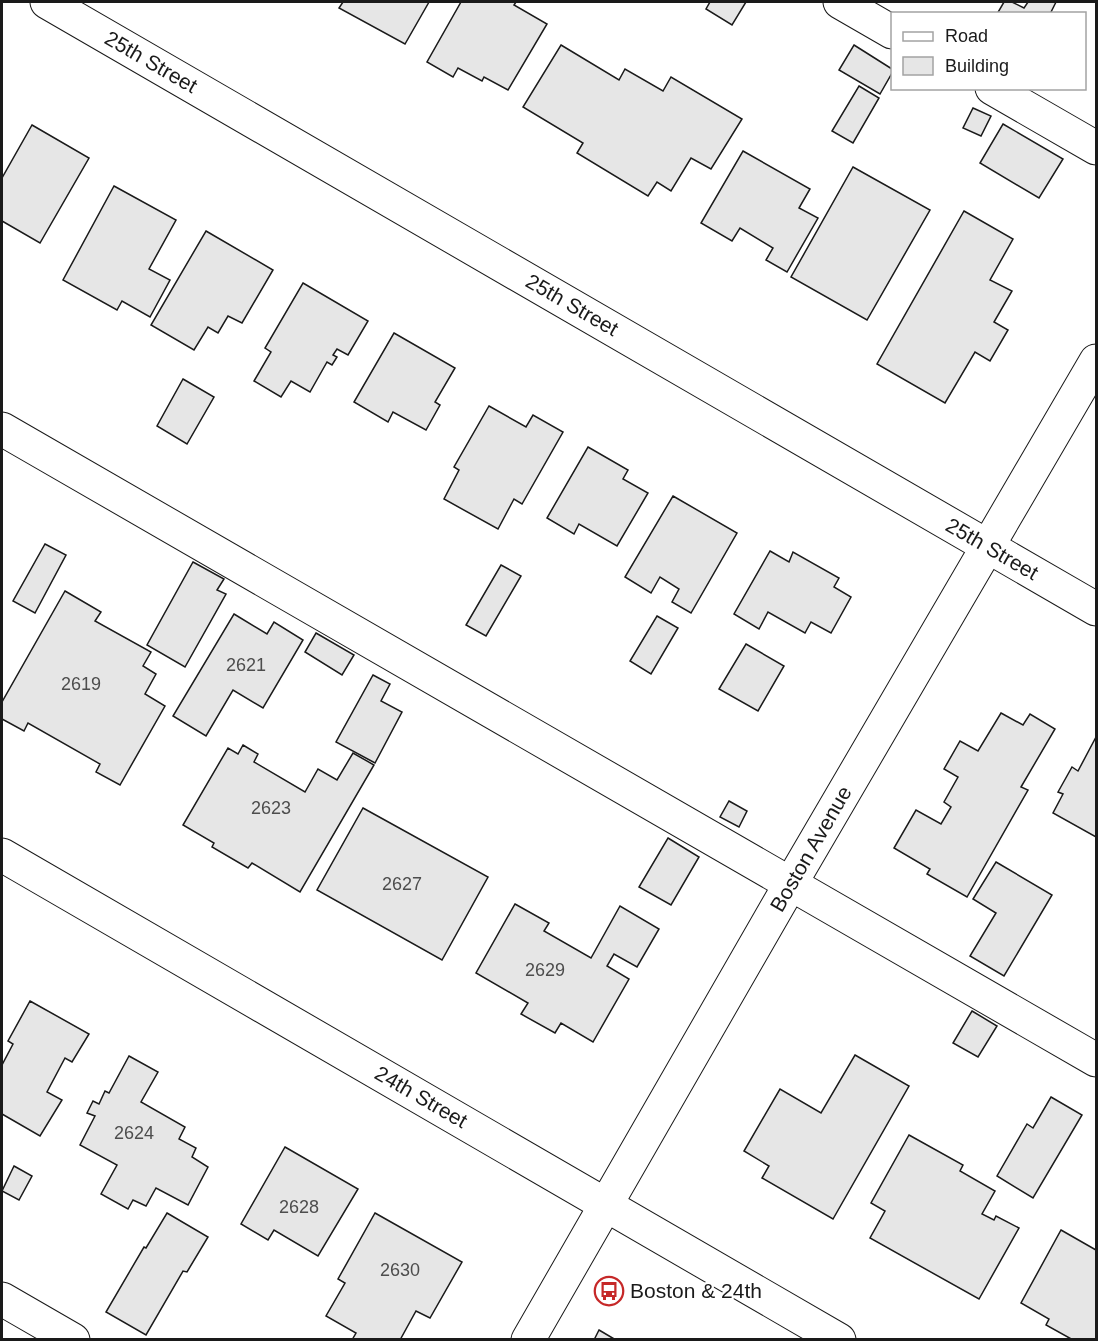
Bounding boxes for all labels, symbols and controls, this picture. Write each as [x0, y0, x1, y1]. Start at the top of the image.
legend [891, 12, 1086, 90]
street label: 25th Street [101, 26, 202, 97]
text: Road [945, 26, 988, 46]
text: Building [945, 56, 1009, 76]
street label: 25th Street [522, 269, 623, 340]
street label: 25th Street [942, 513, 1043, 584]
house number: 2621 [226, 655, 266, 675]
house number: 2619 [61, 674, 101, 694]
street label: Boston Avenue [765, 782, 856, 916]
house number: 2623 [251, 798, 291, 818]
house number: 2627 [382, 874, 422, 894]
house number: 2629 [525, 960, 565, 980]
street label: 24th Street [371, 1061, 472, 1132]
house number: 2624 [114, 1123, 154, 1143]
house number: 2628 [279, 1197, 319, 1217]
house number: 2630 [380, 1260, 420, 1280]
bus stop icon: Boston & 24th [593, 1275, 625, 1307]
place label: Boston & 24th [630, 1279, 762, 1302]

